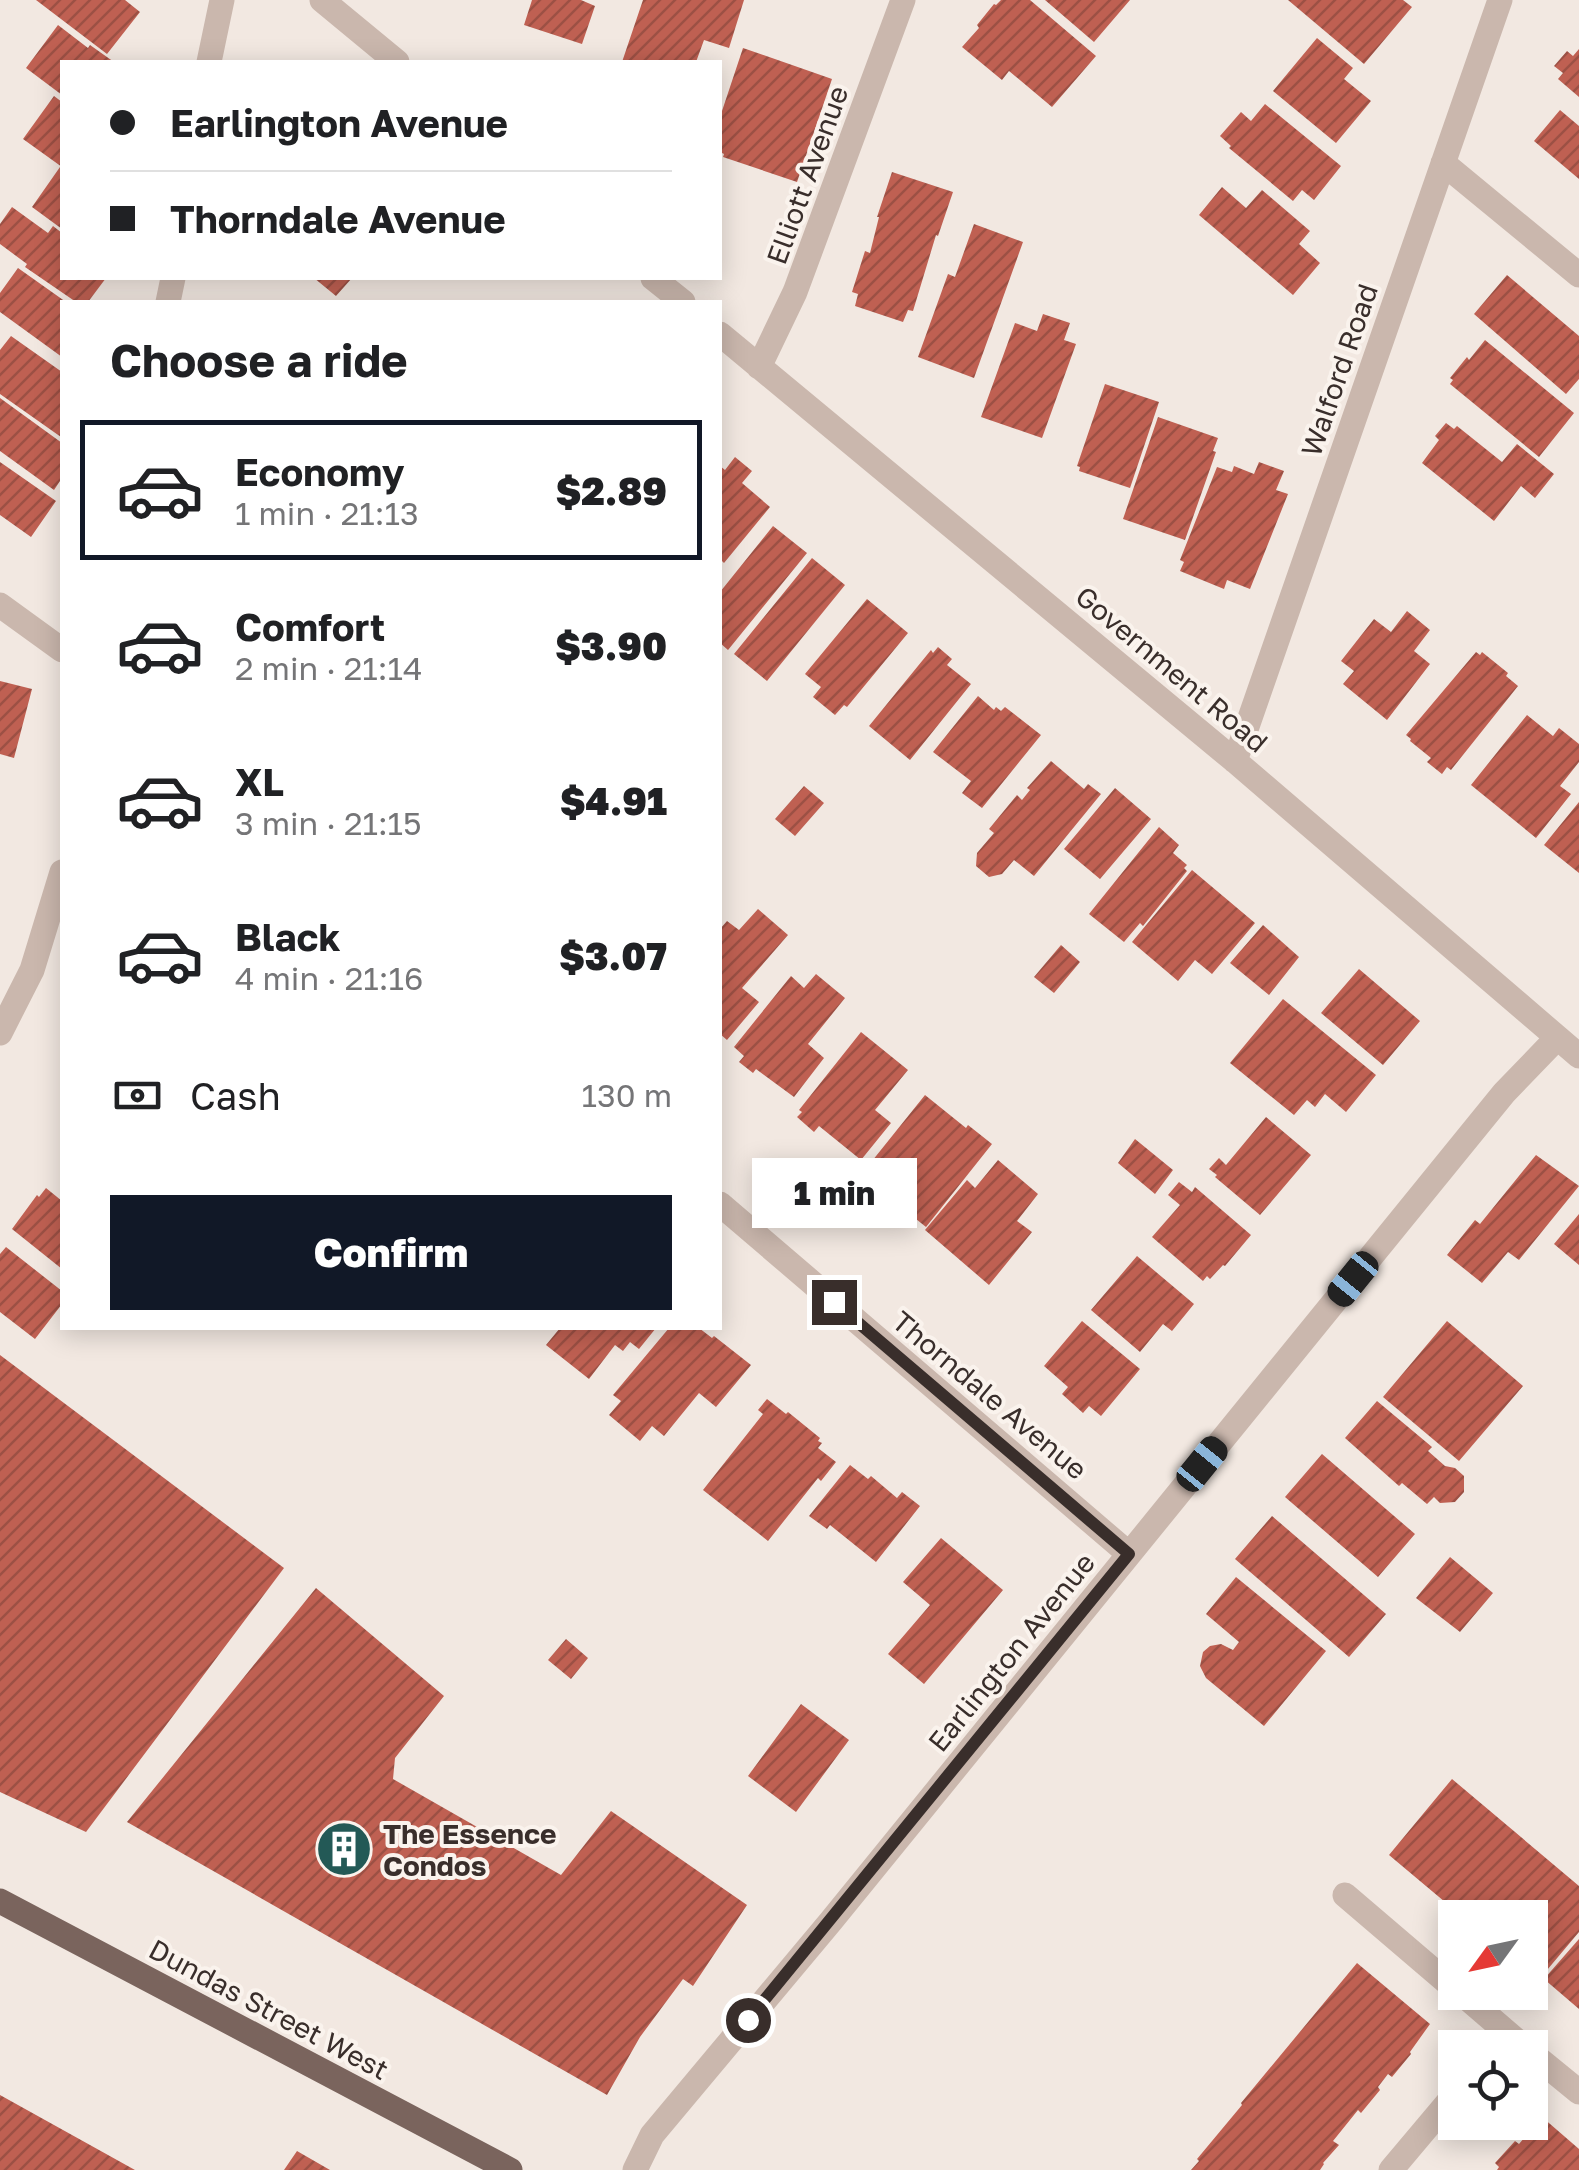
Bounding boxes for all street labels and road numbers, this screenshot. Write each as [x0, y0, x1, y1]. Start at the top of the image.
street label: Elliott Avenue [759, 81, 855, 269]
street label: Walford Road [1294, 279, 1384, 461]
street label: Government Road [1069, 579, 1275, 759]
street label: Thorndale Avenue [886, 1304, 1094, 1486]
street label: Earlington Avenue [921, 1546, 1101, 1758]
street label: Dundas Street West [144, 1932, 394, 2086]

